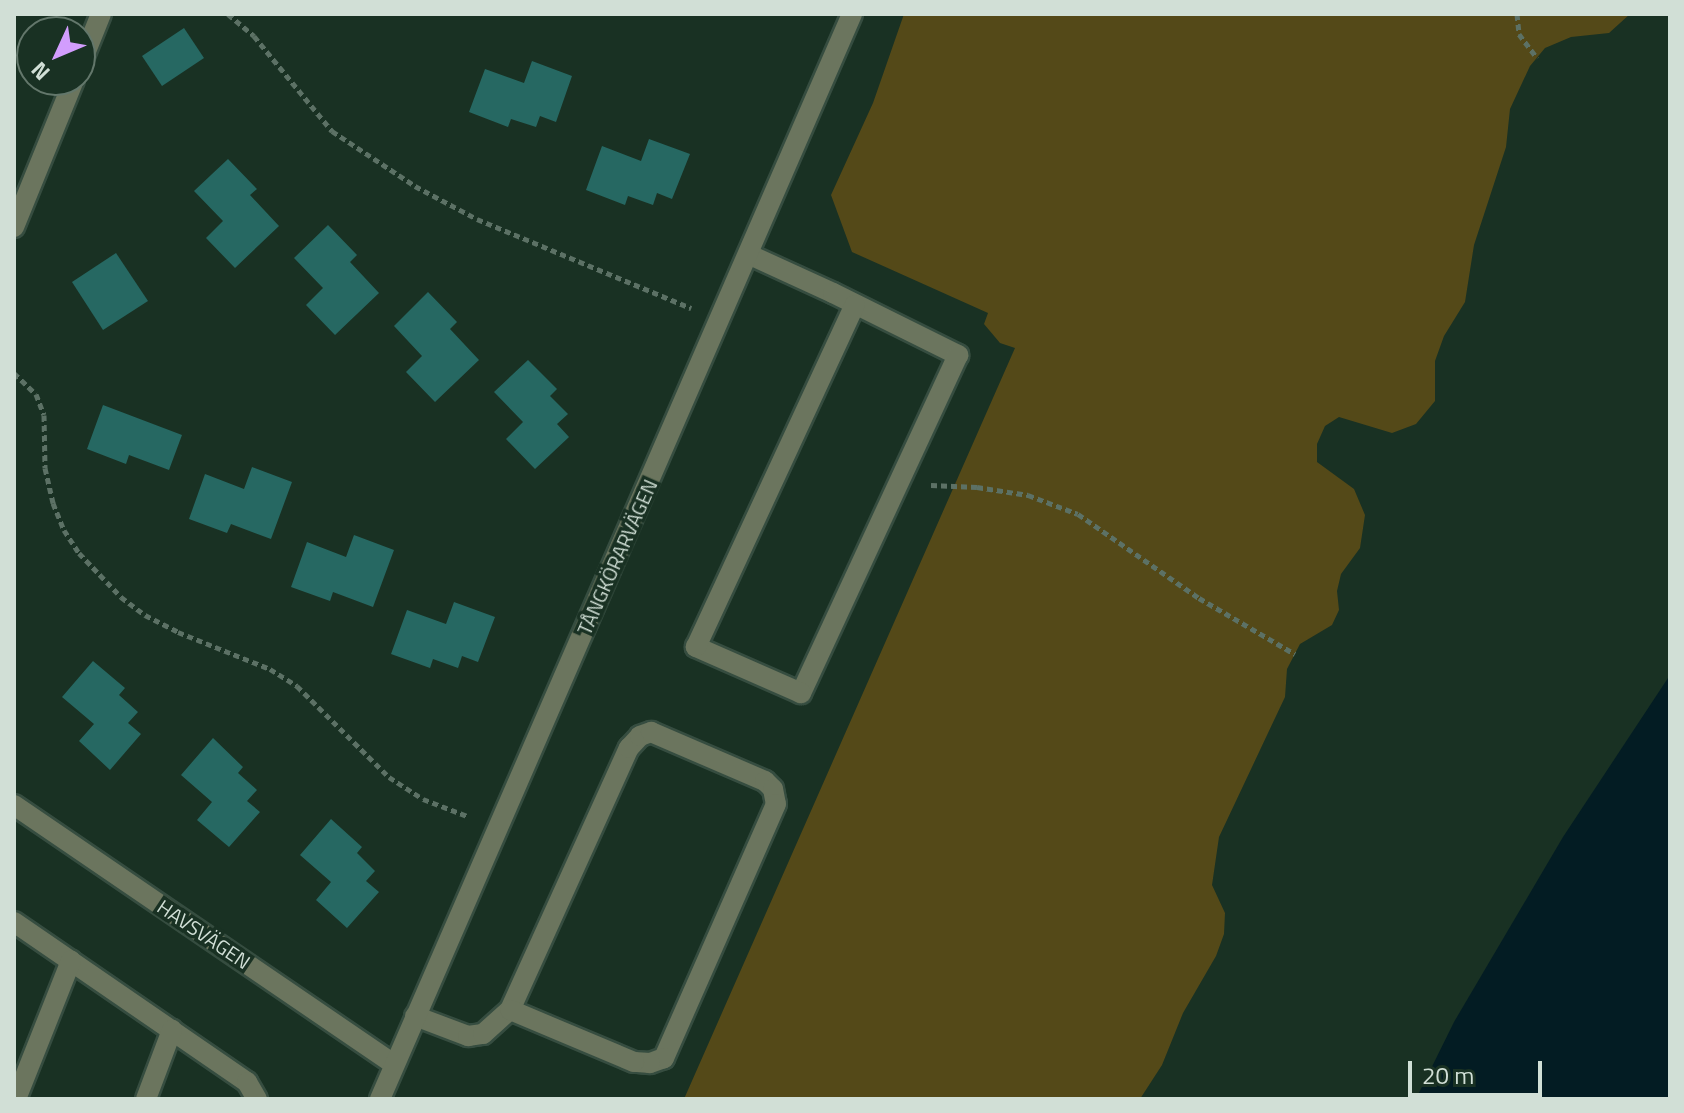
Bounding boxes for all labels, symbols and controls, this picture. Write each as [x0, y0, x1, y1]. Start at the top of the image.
north arrow [16, 16, 96, 96]
text: N [23, 54, 58, 89]
street label: TÅNGKÖRARVÄGEN [572, 476, 662, 638]
street label: HAVSVÄGEN [153, 894, 255, 974]
scale bar [1412, 1045, 1546, 1095]
text: 20 m [1422, 1057, 1474, 1093]

